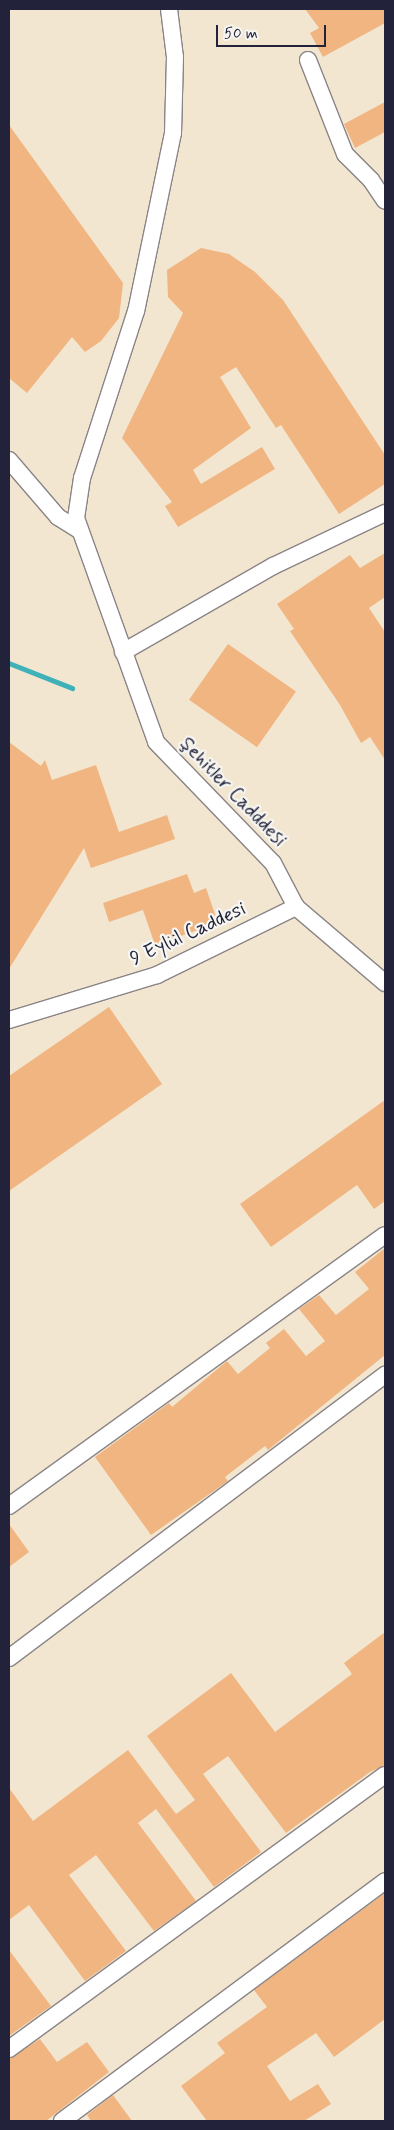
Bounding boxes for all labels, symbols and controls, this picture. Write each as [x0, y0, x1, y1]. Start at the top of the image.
scale bar [219, 15, 329, 47]
text: 50 m [224, 24, 258, 44]
street label: Şehitler Cadddesi [173, 731, 293, 853]
street label: 9 Eylül Caddesi [125, 896, 251, 972]

